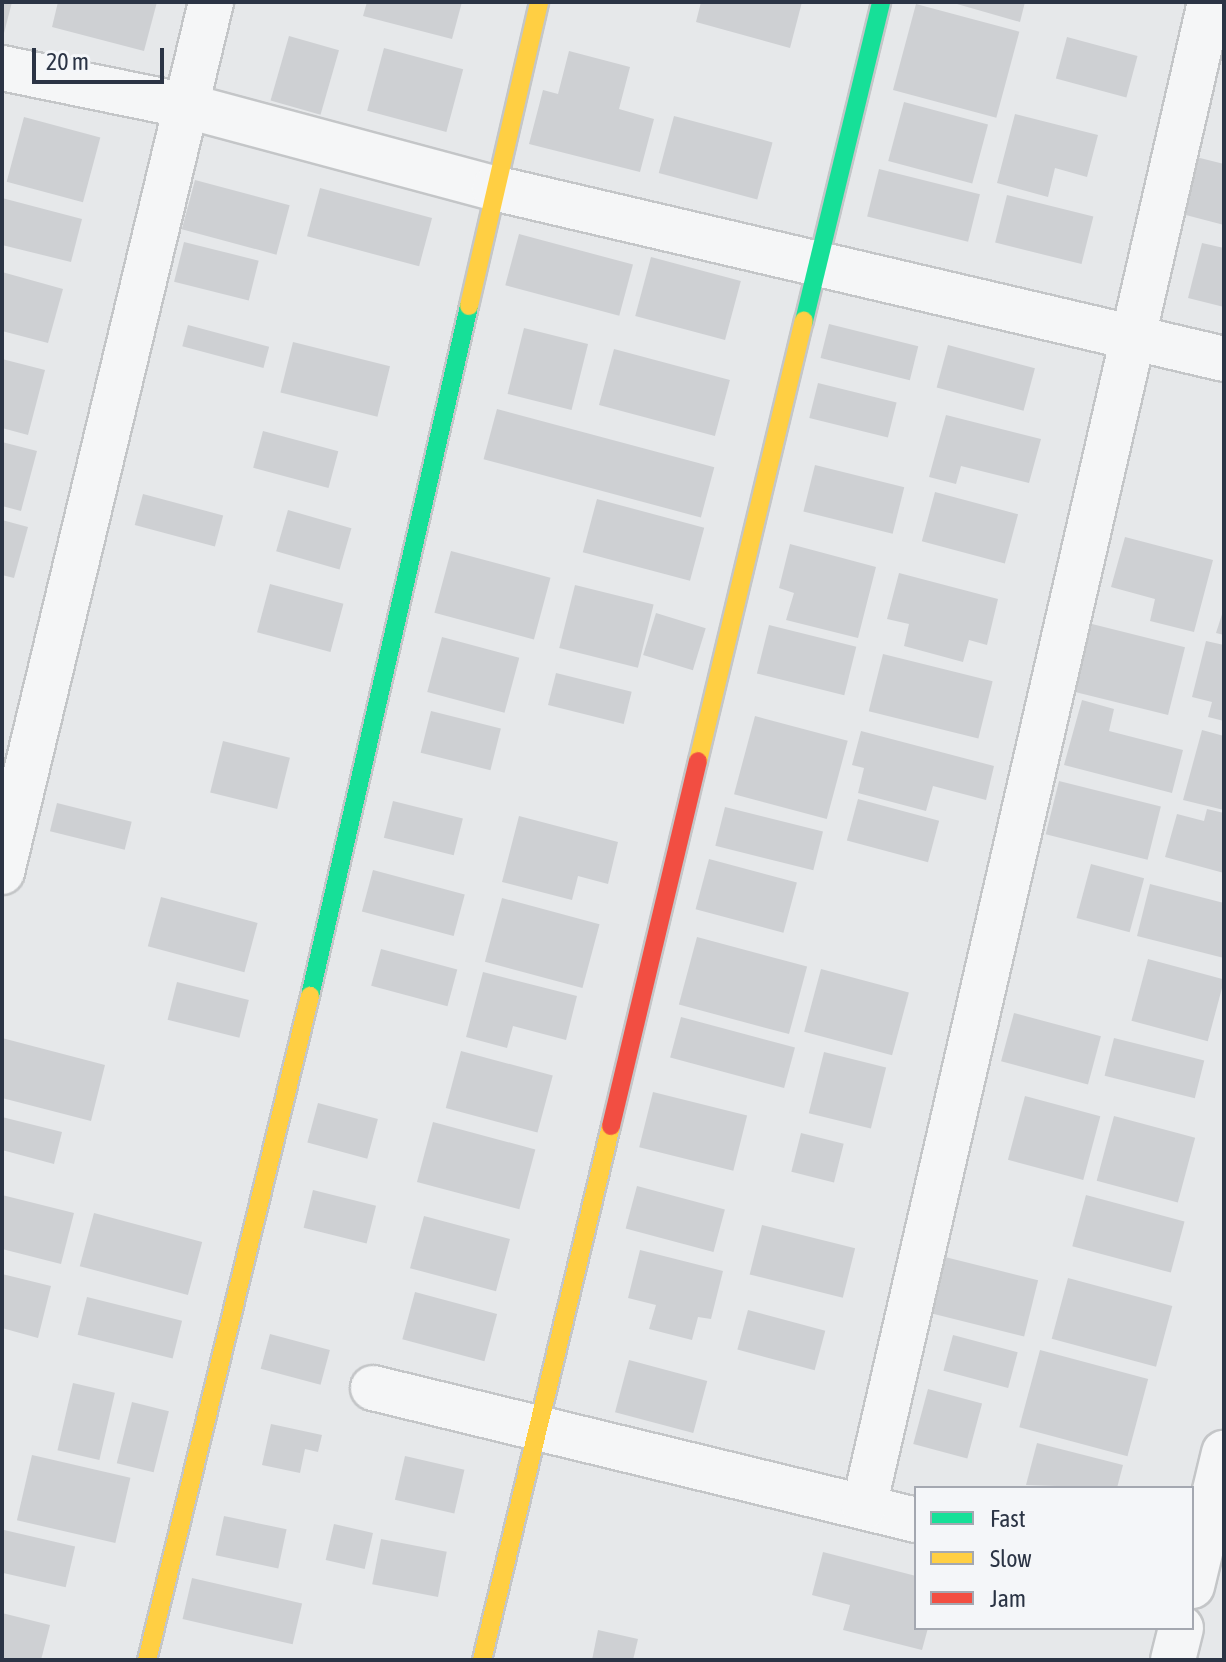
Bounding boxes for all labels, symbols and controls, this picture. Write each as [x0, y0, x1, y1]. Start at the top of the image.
scale bar [36, 32, 168, 82]
text: 20 m [46, 48, 89, 75]
legend [914, 1486, 1194, 1630]
text: Fast [990, 1505, 1026, 1532]
text: Slow [990, 1545, 1032, 1572]
text: Jam [990, 1585, 1026, 1612]

